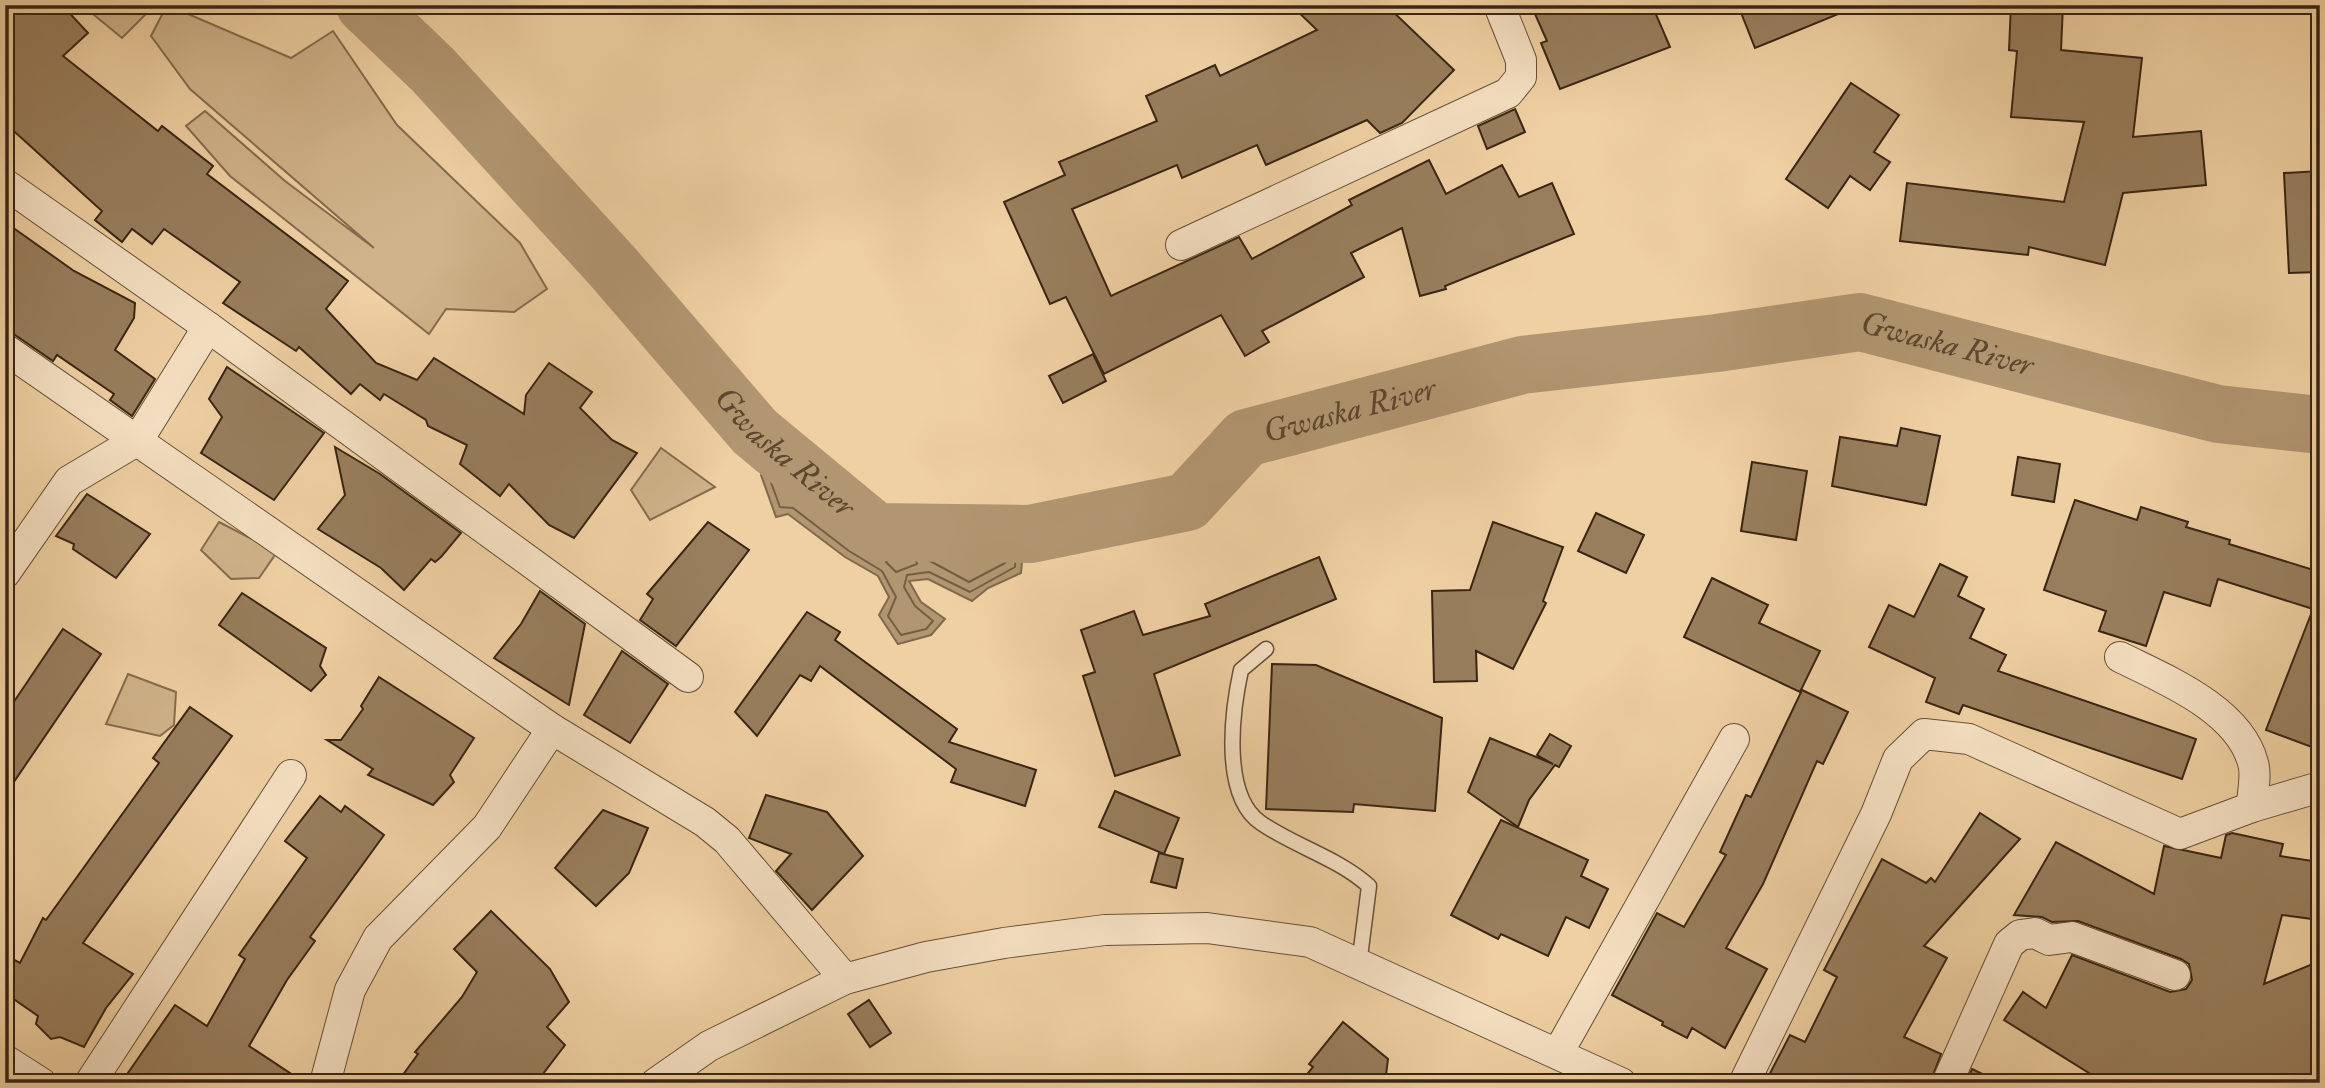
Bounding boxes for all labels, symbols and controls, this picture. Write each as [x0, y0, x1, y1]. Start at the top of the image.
water label: Gwaska River [1857, 303, 2040, 386]
water label: Gwaska River [1259, 368, 1442, 453]
water label: Gwaska River [705, 379, 865, 528]

